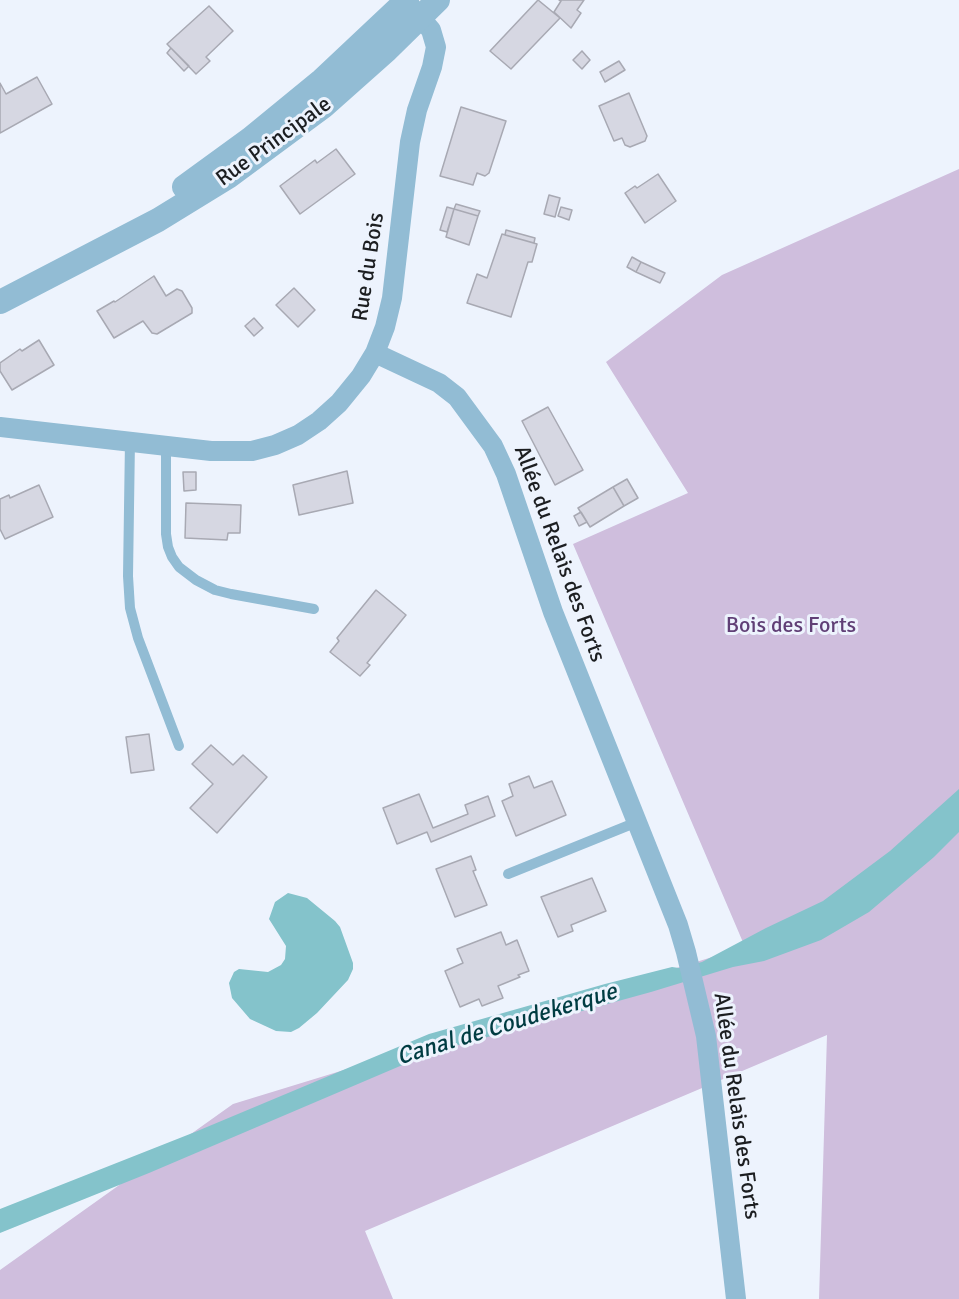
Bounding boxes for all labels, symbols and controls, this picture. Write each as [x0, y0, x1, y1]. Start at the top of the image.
street label: Rue Principale [211, 91, 337, 193]
street label: Rue du Bois [347, 211, 391, 323]
street label: Allée du Relais des Forts [508, 442, 610, 666]
park label: Bois des Forts [726, 613, 856, 639]
water label: Canal de Coudekerque [393, 978, 621, 1072]
street label: Allée du Relais des Forts [707, 991, 765, 1221]

